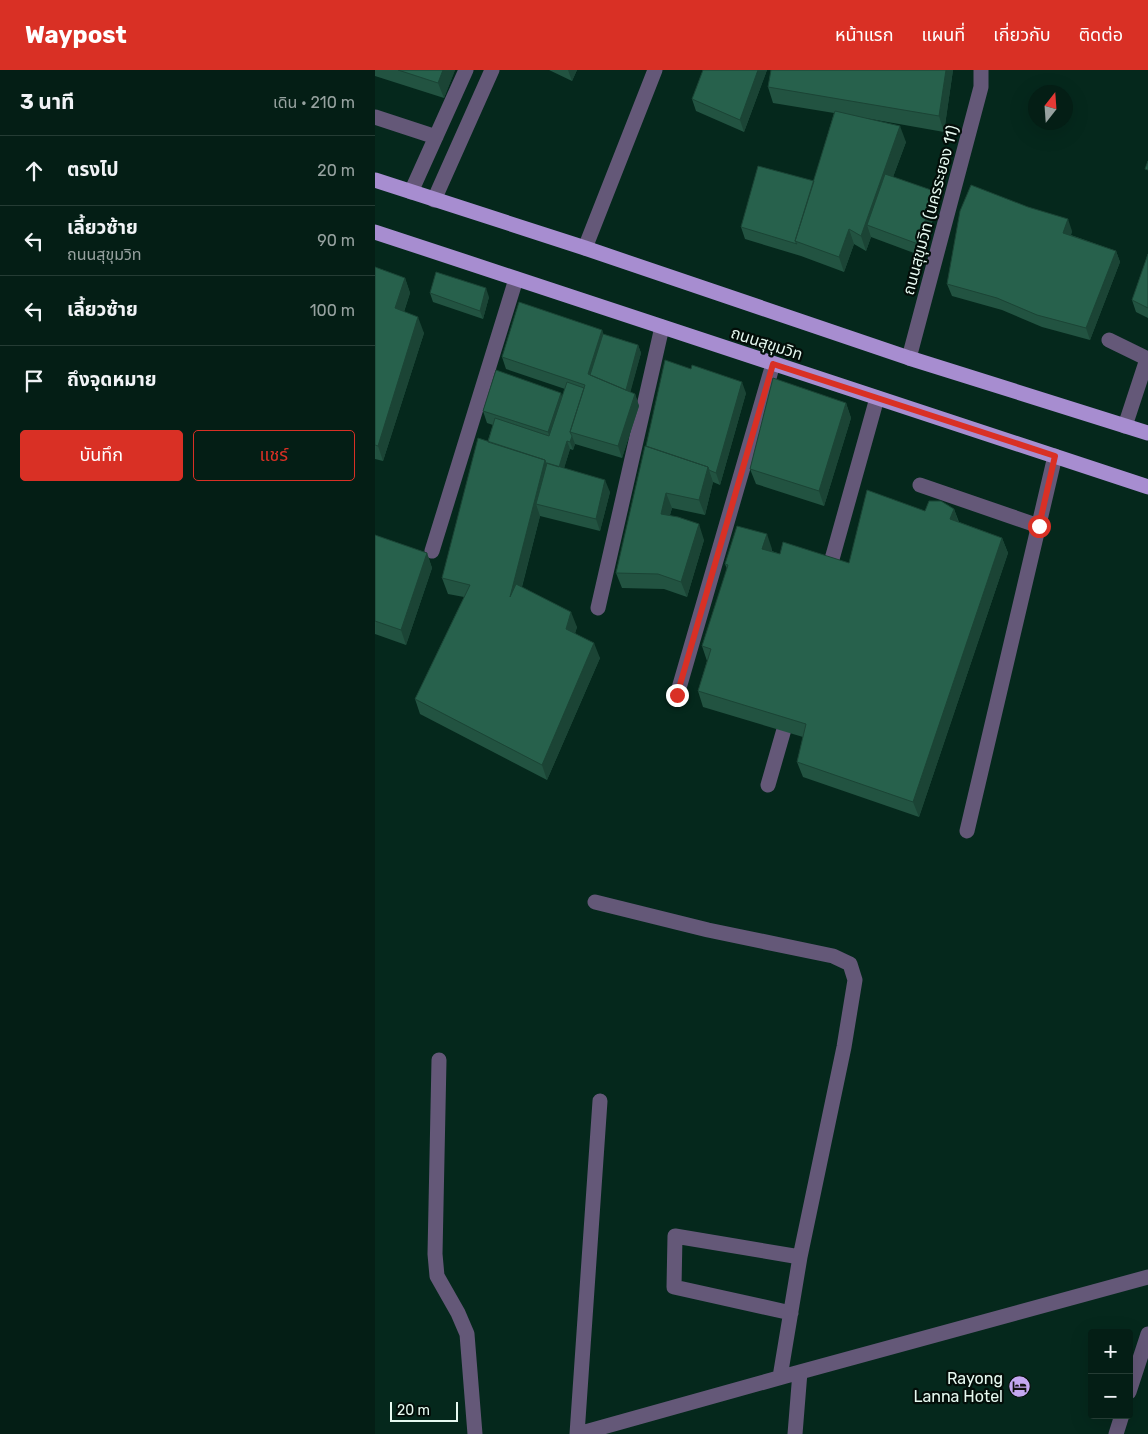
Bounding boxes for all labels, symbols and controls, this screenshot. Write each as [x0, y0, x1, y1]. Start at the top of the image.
text: Waypost [25, 21, 127, 49]
text: หน้าแรก [835, 24, 893, 46]
text: แผนที่ [921, 24, 965, 46]
text: เกี่ยวกับ [993, 24, 1051, 46]
text: ติดต่อ [1079, 24, 1123, 46]
north arrow [1028, 85, 1073, 130]
text: 3 นาที [20, 89, 75, 114]
text: เดิน · 210 m [273, 93, 355, 112]
street label: ถนนสุขุมวิท (นครระยอง 11) [899, 123, 962, 297]
icon: ahead [20, 157, 48, 185]
text: ตรงไป [67, 158, 119, 181]
text: 20 m [317, 161, 355, 180]
text: เลี้ยวซ้าย [67, 216, 138, 239]
icon: left [20, 227, 48, 255]
text: 90 m [317, 231, 355, 250]
text: ถนนสุขุมวิท [67, 245, 142, 264]
icon: left [20, 297, 48, 325]
text: เลี้ยวซ้าย [67, 298, 138, 321]
text: 100 m [310, 301, 355, 320]
street label: ถนนสุขุมวิท [728, 323, 805, 364]
icon: arrive [20, 367, 48, 395]
text: ถึงจุดหมาย [67, 368, 157, 391]
button: บันทึก [20, 430, 183, 481]
button: แชร์ [193, 430, 355, 481]
route start [1028, 515, 1051, 538]
route end [666, 684, 689, 707]
map controls [1088, 1329, 1133, 1419]
button: + [1088, 1329, 1133, 1374]
place label: Rayong Lanna Hotel [913, 1369, 1003, 1406]
button: − [1088, 1374, 1133, 1419]
hotel icon: Rayong Lanna Hotel [1007, 1375, 1031, 1399]
scale bar [390, 1399, 457, 1422]
text: 20 m [397, 1402, 430, 1419]

